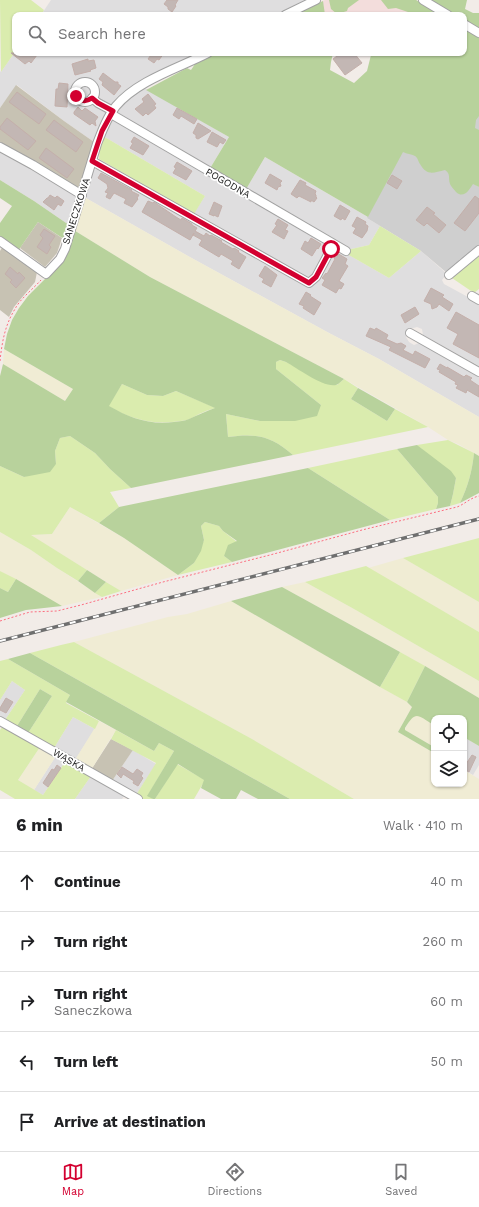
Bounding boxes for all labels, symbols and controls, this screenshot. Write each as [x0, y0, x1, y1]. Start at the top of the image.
search box [12, 12, 467, 56]
icon: search [26, 23, 48, 45]
text: Search here [58, 25, 146, 43]
route end [67, 87, 85, 105]
street label: POGODNA [204, 166, 253, 200]
street label: SANECZKOWA [60, 176, 92, 246]
route start [322, 240, 340, 258]
map controls [431, 715, 467, 787]
button: locate [431, 715, 467, 751]
street label: WĄSKA [51, 746, 87, 774]
button: layers [431, 751, 467, 787]
text: 6 min [16, 815, 63, 835]
text: Walk · 410 m [383, 818, 463, 833]
icon: ahead [16, 871, 38, 893]
text: Continue [54, 873, 121, 891]
text: 40 m [430, 874, 463, 889]
icon: right [16, 931, 38, 953]
text: Turn right [54, 933, 127, 951]
text: 260 m [423, 934, 463, 949]
text: Turn right [54, 985, 127, 1003]
icon: right [16, 991, 38, 1013]
text: 60 m [430, 994, 463, 1009]
text: Saneczkowa [54, 1003, 132, 1018]
icon: left [16, 1051, 38, 1073]
text: Turn left [54, 1053, 118, 1071]
text: 50 m [431, 1054, 463, 1069]
icon: arrive [16, 1111, 38, 1133]
text: Arrive at destination [54, 1113, 206, 1131]
tab: Map [62, 1161, 84, 1198]
tab: Directions [208, 1161, 262, 1198]
tab: Saved [385, 1161, 417, 1198]

